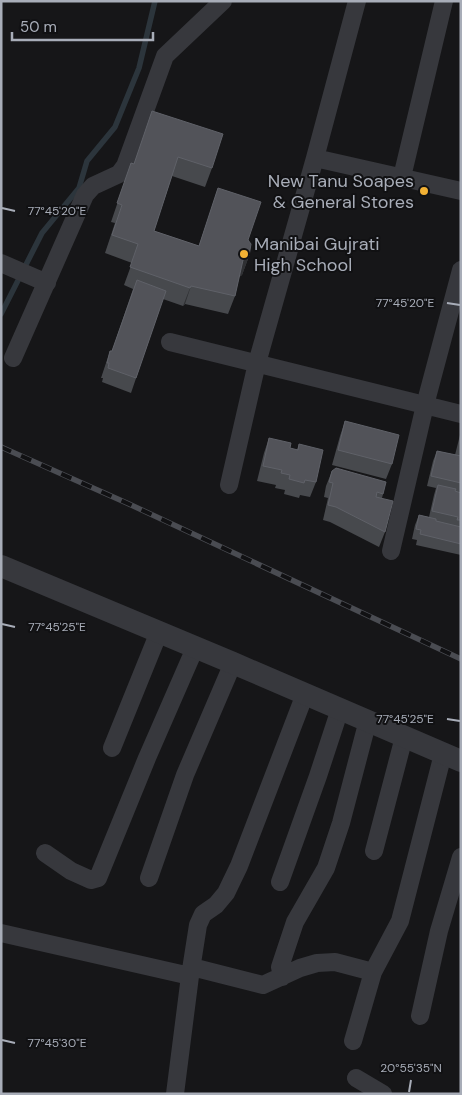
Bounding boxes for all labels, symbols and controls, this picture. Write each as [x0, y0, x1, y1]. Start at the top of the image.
scale bar [12, 10, 154, 42]
text: 50 m [20, 17, 57, 37]
place label: New Tanu Soapes & General Stores [268, 169, 414, 214]
marker: New Tanu Soapes & General Stores [418, 185, 430, 197]
text: 77°45'20"E [28, 203, 86, 219]
place label: Manibai Gujrati High School [254, 232, 380, 277]
marker: Manibai Gujrati High School [238, 248, 250, 260]
text: 77°45'20"E [376, 295, 434, 311]
text: 77°45'25"E [28, 619, 86, 635]
text: 77°45'25"E [376, 711, 434, 727]
text: 77°45'30"E [28, 1035, 87, 1051]
text: 20°55'35"N [380, 1060, 442, 1076]

